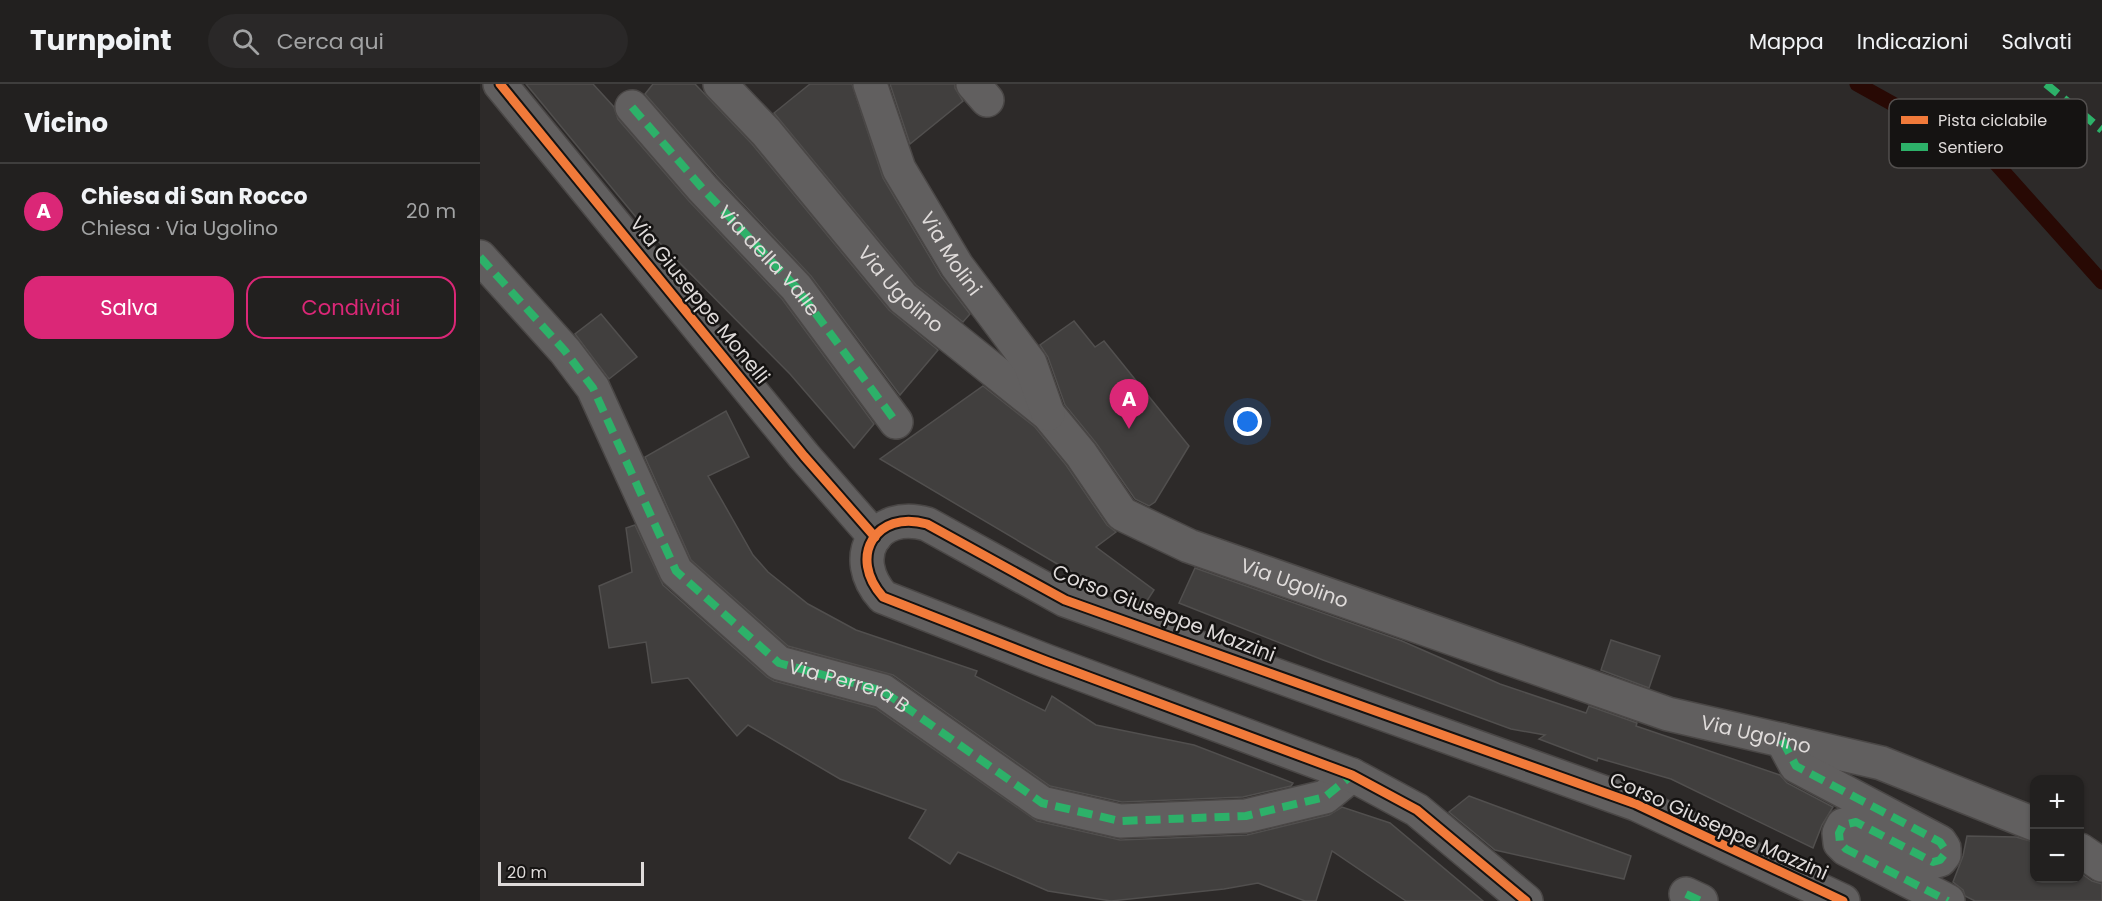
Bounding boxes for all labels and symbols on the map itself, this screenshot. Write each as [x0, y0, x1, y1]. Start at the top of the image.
legend [1889, 99, 2087, 168]
text: Pista ciclabile [1938, 109, 2047, 132]
text: Sentiero [1938, 136, 2003, 159]
street label: Via della Valle [711, 199, 827, 322]
street label: Via Molini [914, 206, 988, 301]
street label: Via Giuseppe Monelli [624, 210, 776, 390]
street label: Via Ugolino [851, 240, 950, 339]
pin: A [1110, 380, 1148, 429]
your location [1233, 407, 1262, 436]
street label: Via Ugolino [1237, 551, 1352, 615]
street label: Corso Giuseppe Mazzini [1048, 558, 1280, 668]
street label: Via Perrera B [785, 652, 915, 720]
street label: Via Ugolino [1698, 708, 1814, 760]
street label: Corso Giuseppe Mazzini [1605, 765, 1833, 887]
scale bar [498, 859, 644, 886]

